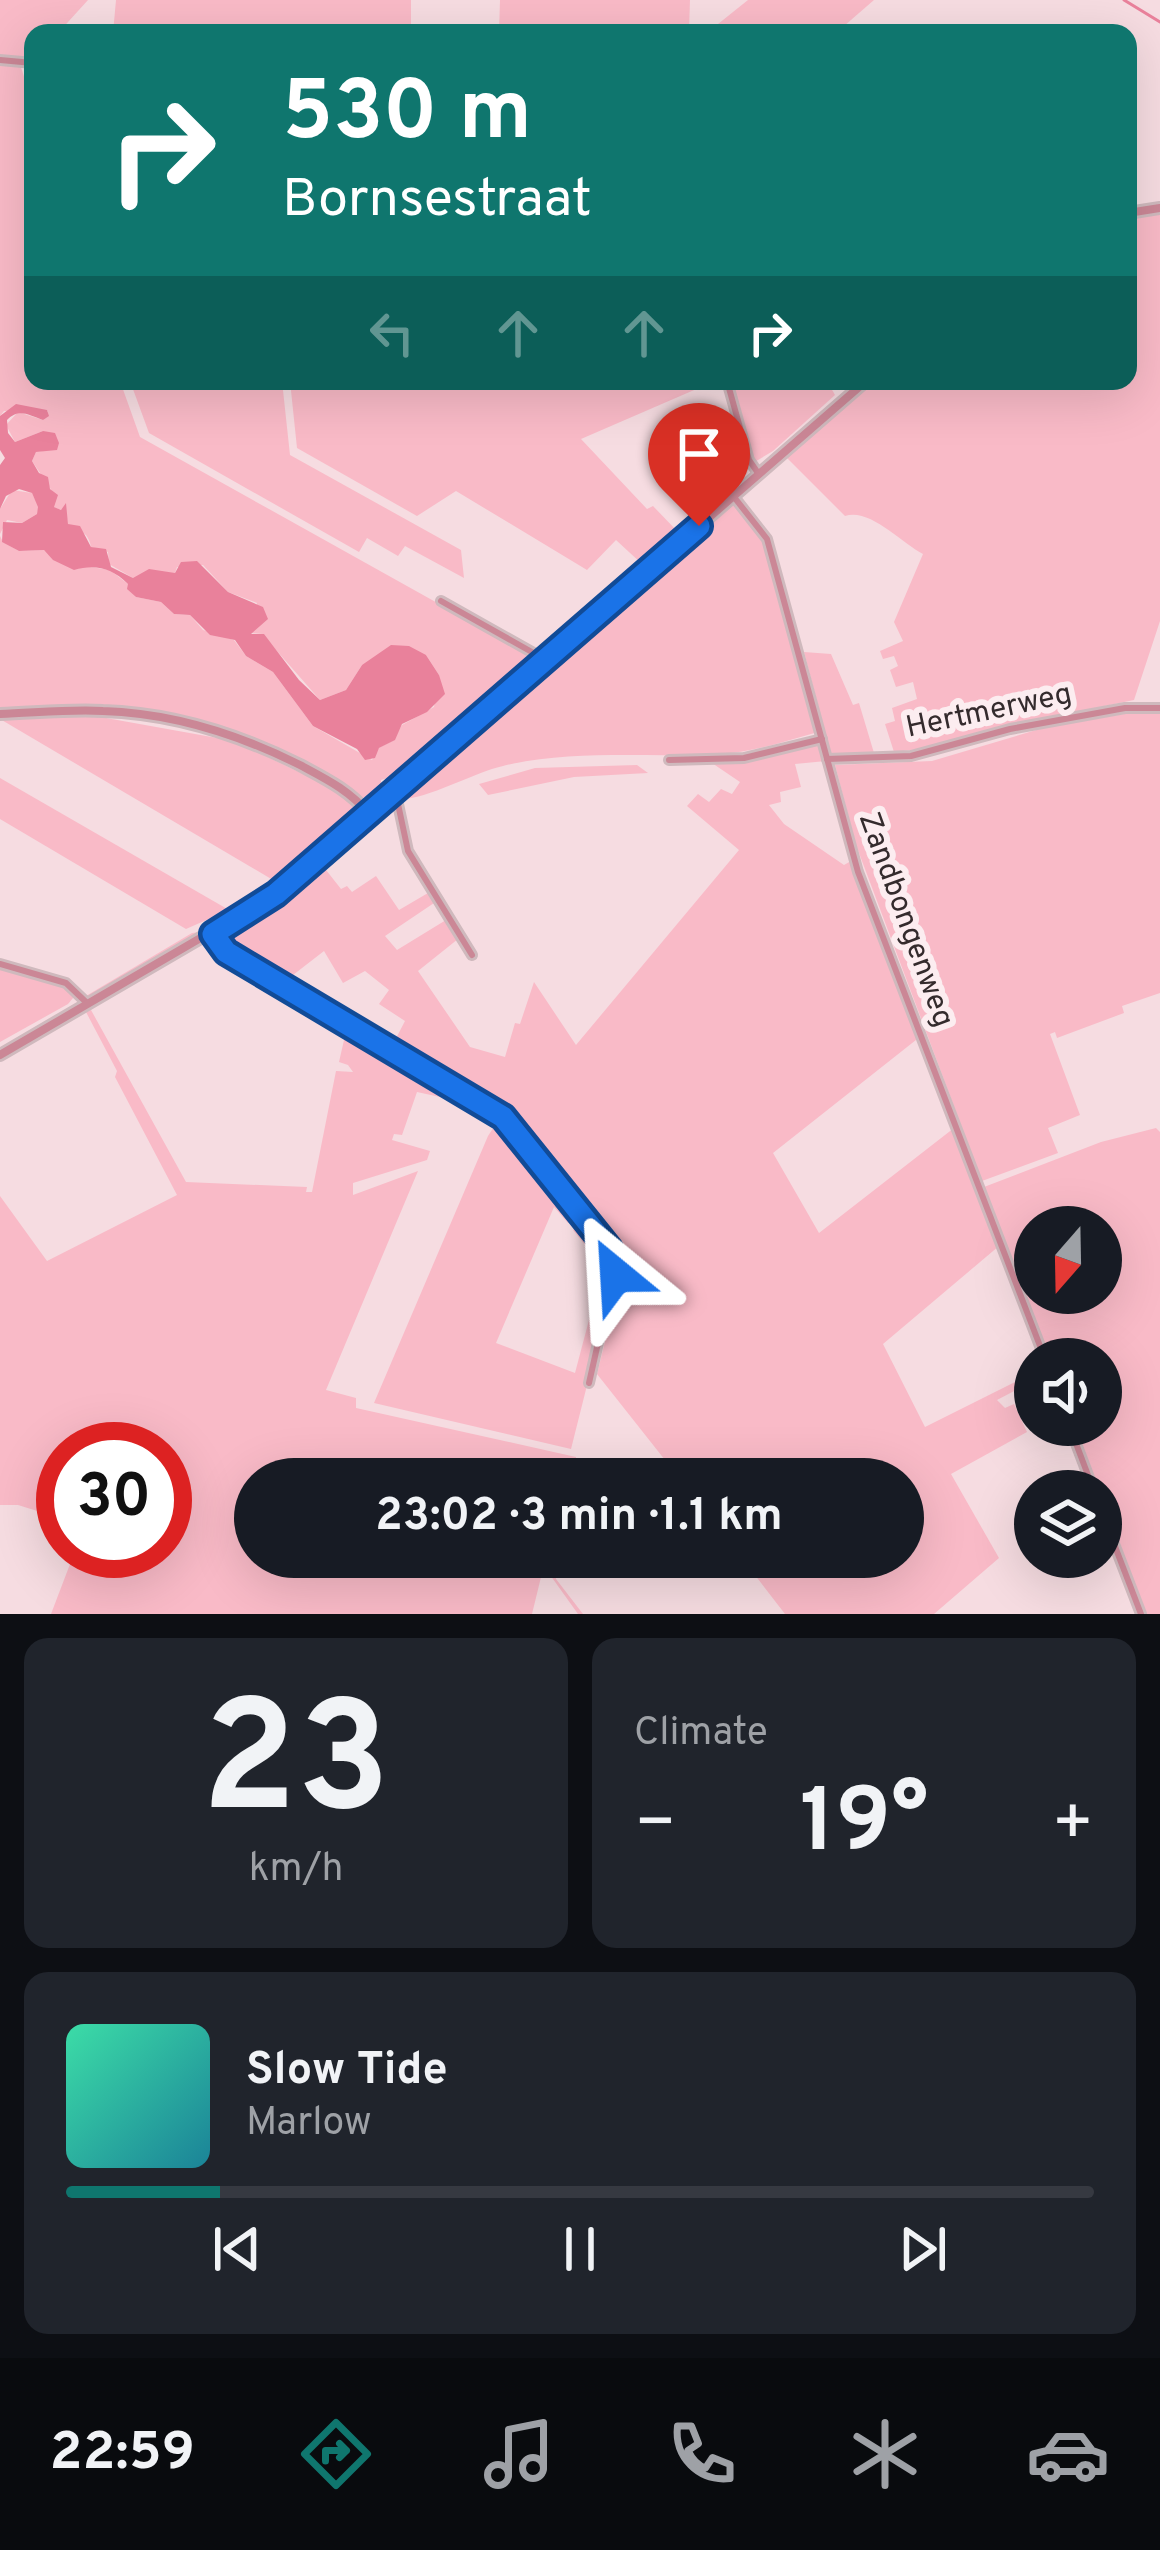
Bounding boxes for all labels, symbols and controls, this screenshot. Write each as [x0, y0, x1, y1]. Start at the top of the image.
text: 530 m [282, 63, 532, 169]
icon: right [84, 72, 240, 228]
text: Bornsestraat [282, 167, 592, 236]
icon: left [359, 300, 425, 366]
icon: ahead [485, 300, 551, 366]
icon: ahead [611, 300, 677, 366]
icon: right [737, 300, 803, 366]
pin [648, 403, 750, 526]
icon: arrive [666, 421, 732, 487]
street label: Hertmerweg [903, 676, 1075, 748]
street label: Zandbongenweg [849, 808, 961, 1032]
north arrow [1014, 1206, 1122, 1314]
map controls [1014, 1206, 1122, 1578]
position arrow [553, 1212, 679, 1338]
button: sound [1014, 1338, 1122, 1446]
speed limit sign: 30 [36, 1422, 192, 1578]
button: layers [1014, 1470, 1122, 1578]
text: 23:02 · 3 min · 1.1 km [375, 1489, 783, 1546]
text: 23 [202, 1669, 390, 1867]
text: Climate [634, 1710, 768, 1759]
text: 19° [800, 1770, 928, 1883]
text: − [634, 1785, 677, 1868]
text: + [1051, 1785, 1094, 1868]
text: km/h [249, 1846, 343, 1895]
text: Slow Tide [246, 2043, 448, 2100]
text: Marlow [246, 2100, 372, 2149]
icon: previous [204, 2216, 270, 2282]
icon: pause [547, 2216, 613, 2282]
icon: next [890, 2216, 956, 2282]
icon: directions [294, 2412, 378, 2496]
icon: music [477, 2412, 561, 2496]
icon: phone [660, 2412, 744, 2496]
icon: climate [843, 2412, 927, 2496]
icon: car [1026, 2412, 1110, 2496]
text: 22:59 [50, 2420, 195, 2489]

